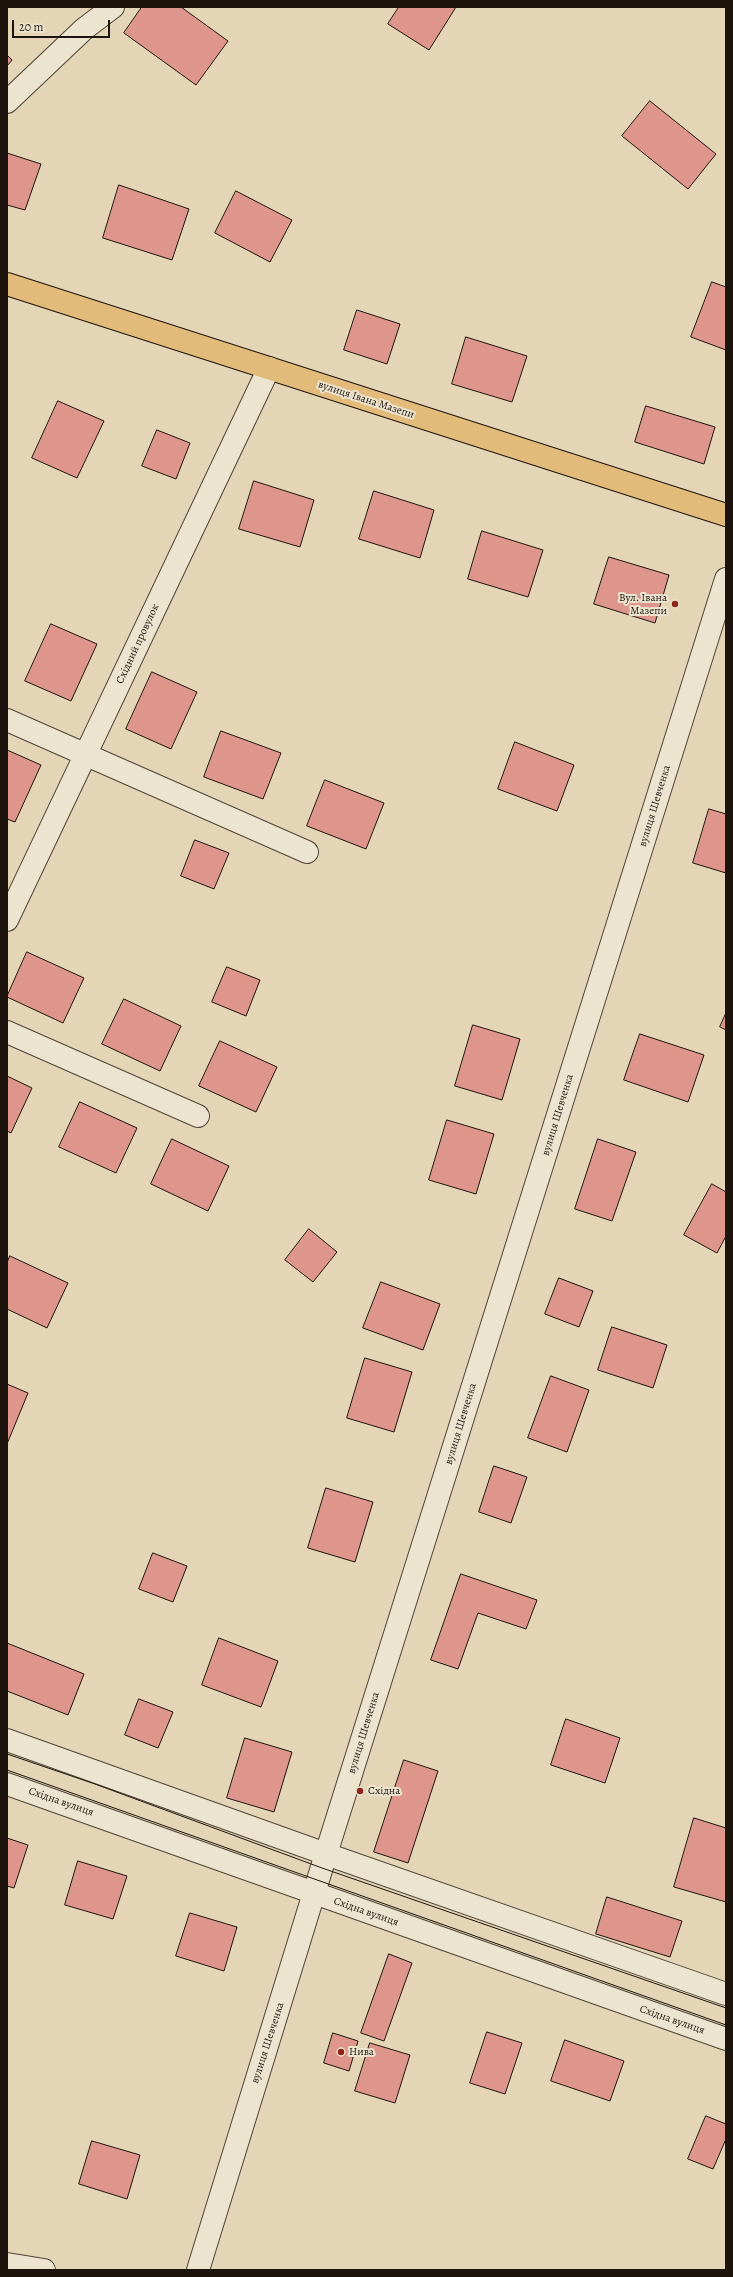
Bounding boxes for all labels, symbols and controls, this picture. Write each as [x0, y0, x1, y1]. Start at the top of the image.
scale bar [14, 12, 112, 38]
text: 20 m [19, 19, 43, 35]
street label: вулиця Івана Мазепи [316, 378, 416, 422]
place label: Вул. Івана Мазепи [619, 591, 667, 617]
marker: Вул. Івана Мазепи [670, 599, 680, 609]
street label: Східний провулок [114, 602, 162, 686]
street label: вулиця Шевченка [636, 764, 674, 848]
street label: вулиця Шевченка [539, 1073, 577, 1157]
street label: вулиця Шевченка [442, 1382, 480, 1466]
street label: вулиця Шевченка [345, 1691, 383, 1775]
place label: Східна [368, 1784, 400, 1798]
street label: Східна вулиця [27, 1785, 95, 1819]
marker: Східна [355, 1786, 365, 1796]
street label: Східна вулиця [332, 1895, 400, 1929]
street label: вулиця Шевченка [249, 2001, 287, 2085]
street label: Східна вулиця [638, 2003, 706, 2037]
place label: Нива [349, 2045, 374, 2059]
marker: Нива [336, 2047, 346, 2057]

